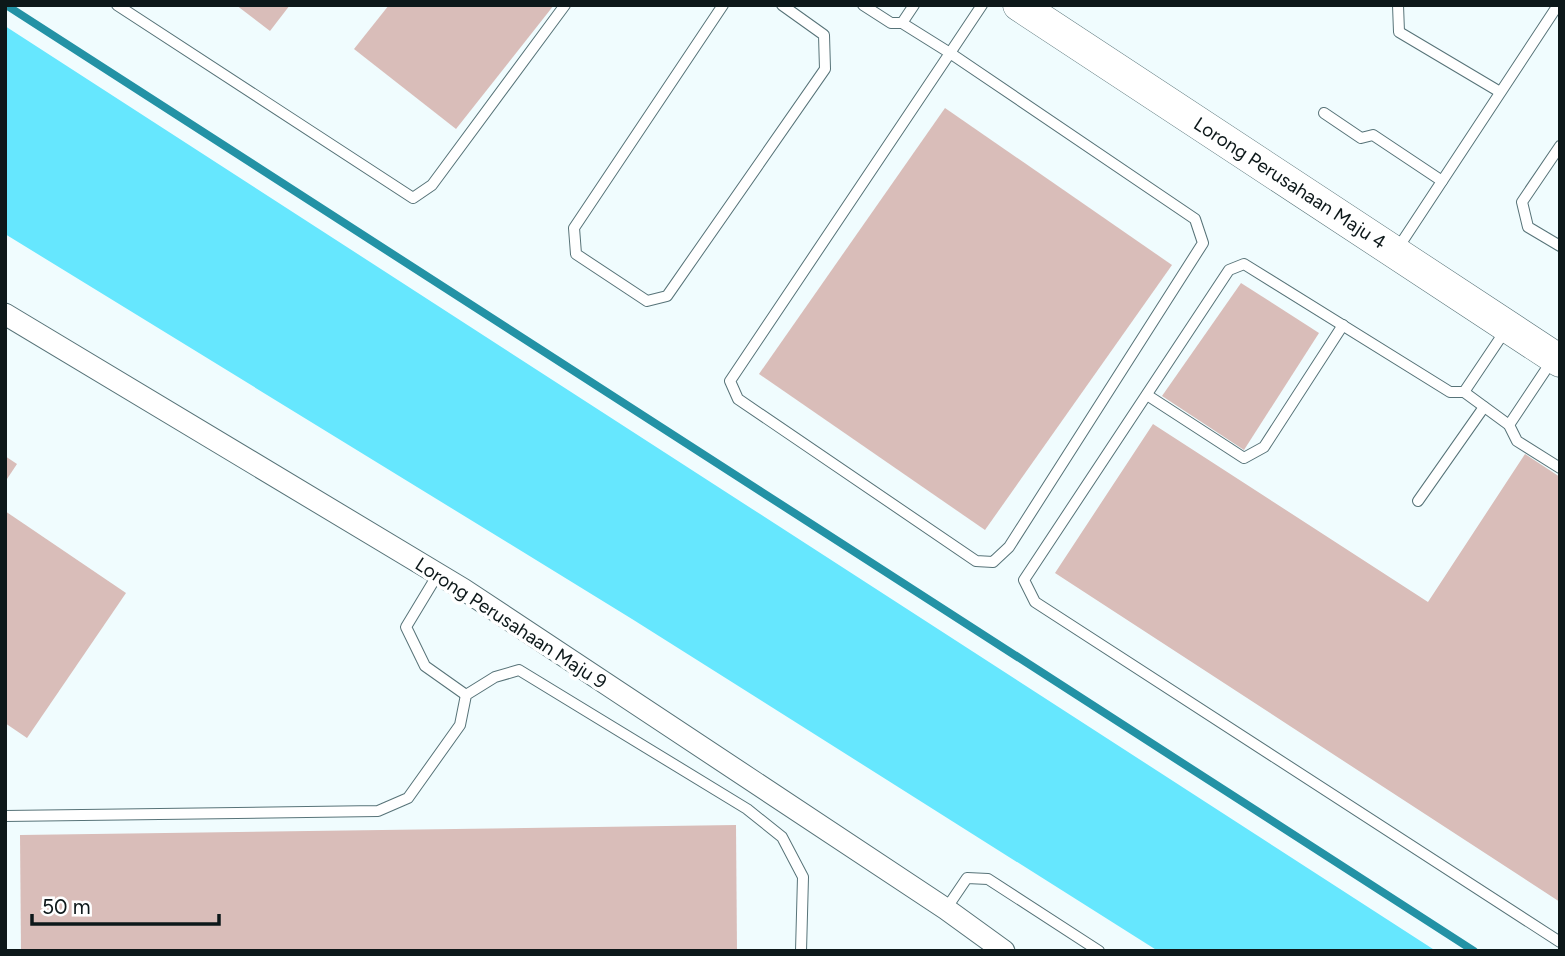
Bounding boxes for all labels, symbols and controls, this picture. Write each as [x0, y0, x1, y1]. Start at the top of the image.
street label: Lorong Perusahaan Maju 4 [1189, 112, 1391, 254]
street label: Lorong Perusahaan Maju 9 [411, 552, 611, 694]
scale bar [32, 883, 219, 927]
text: 50 m [42, 894, 91, 919]

